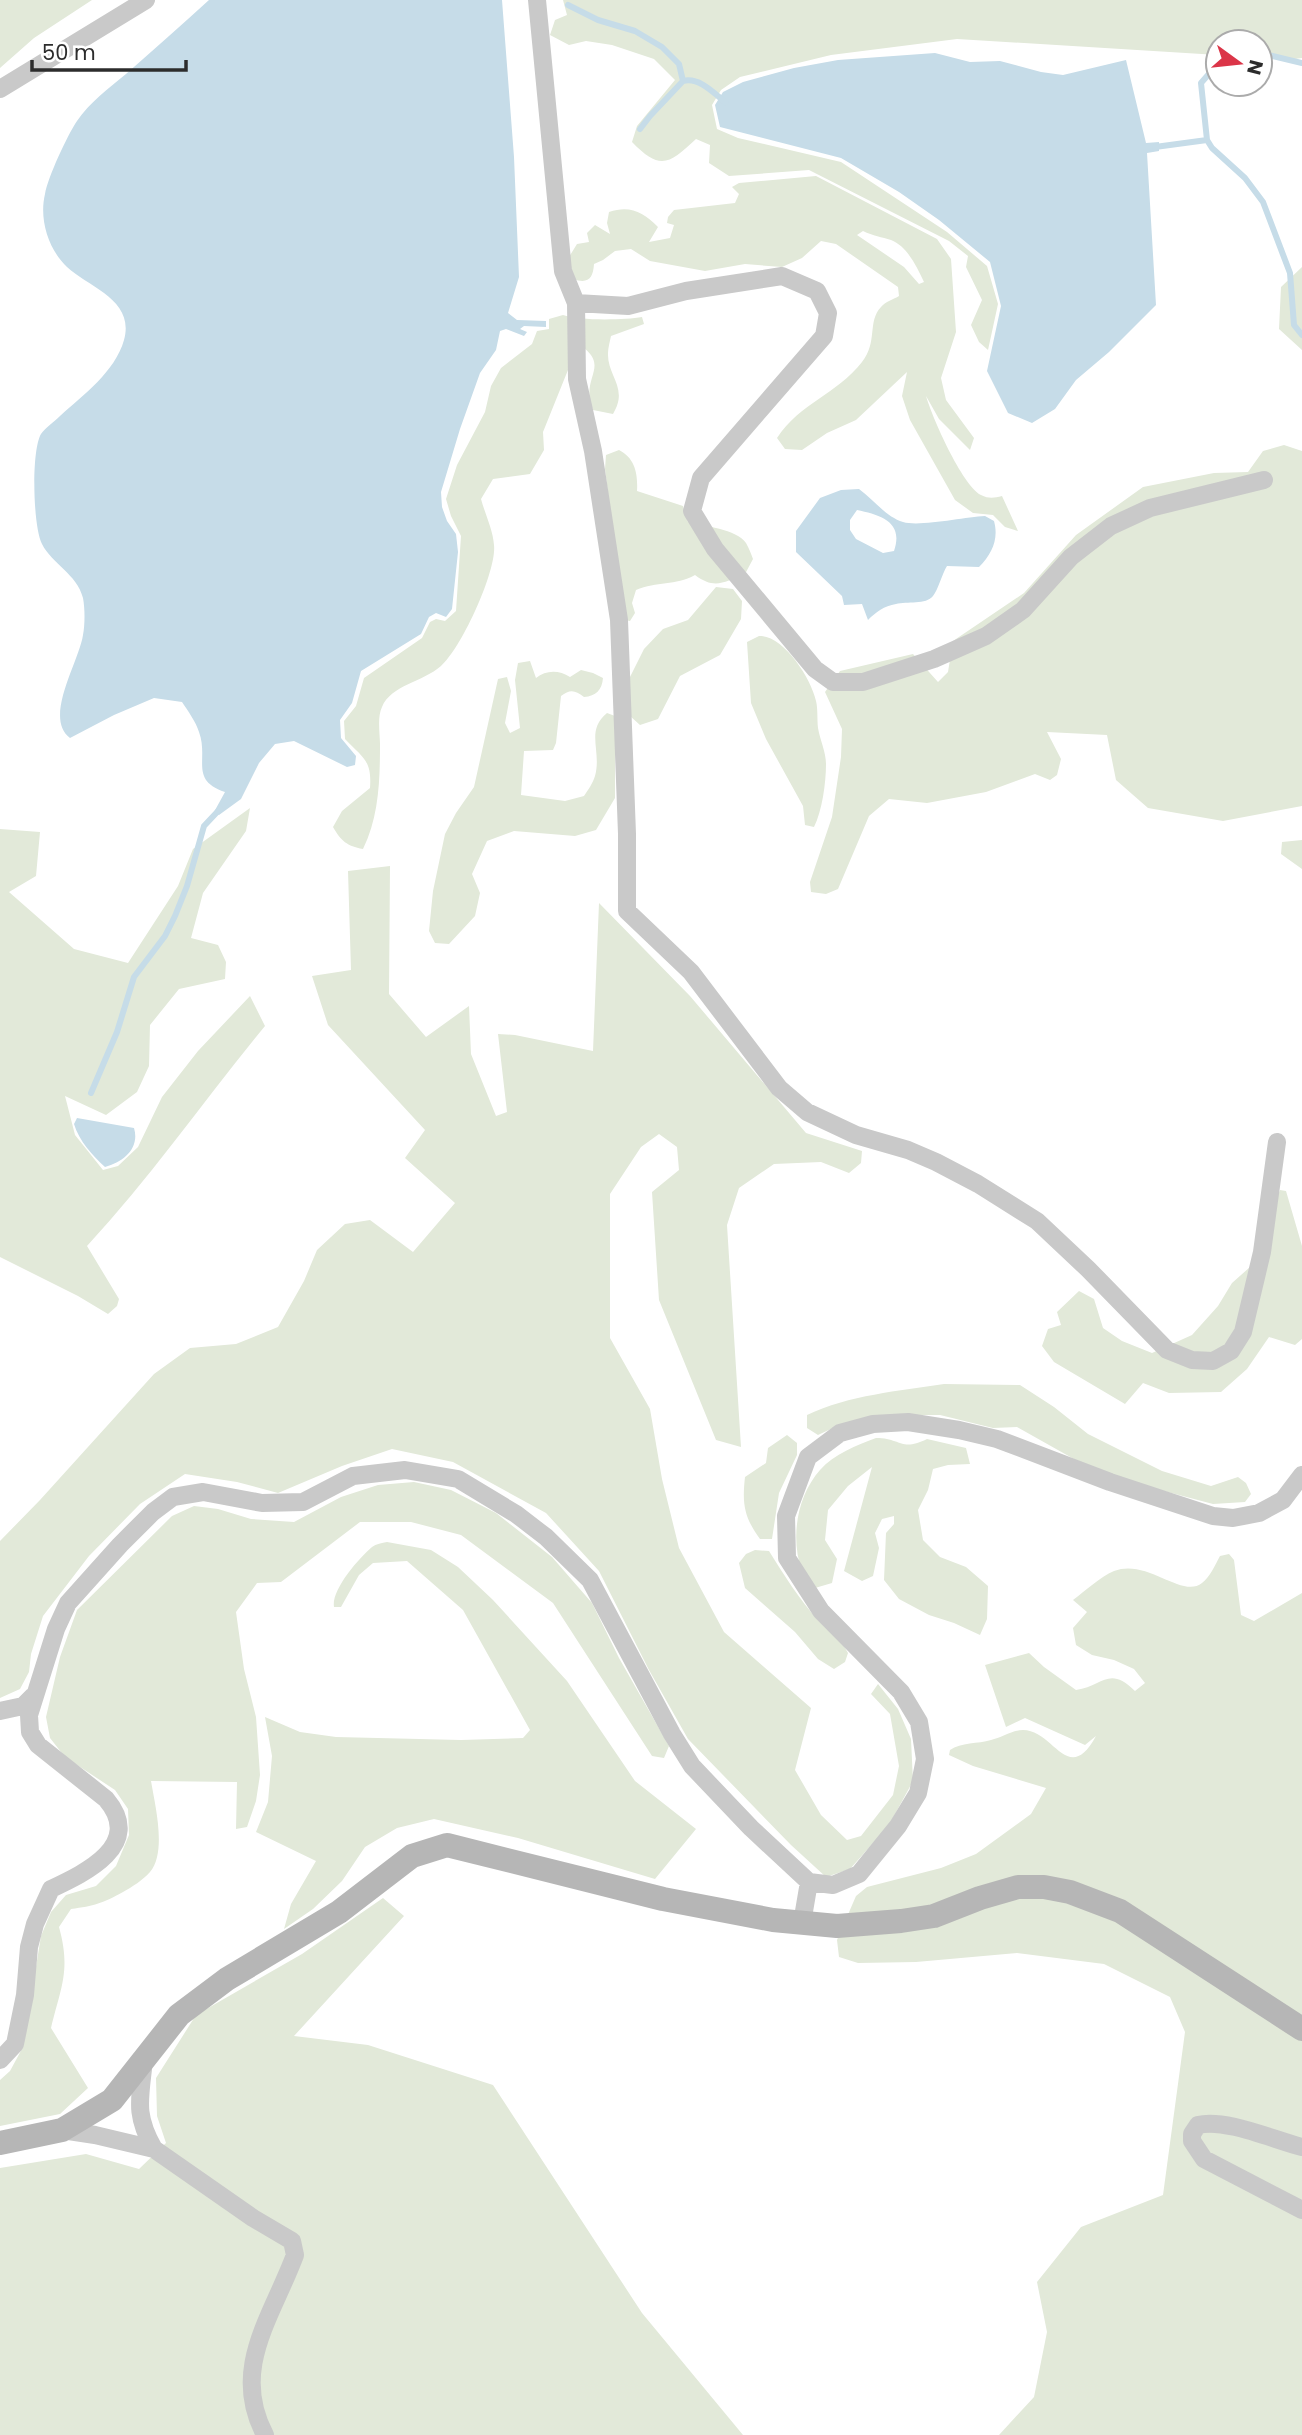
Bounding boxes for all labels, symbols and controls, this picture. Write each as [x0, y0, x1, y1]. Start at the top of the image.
scale bar [32, 28, 186, 72]
north arrow [1204, 28, 1274, 98]
text: 50 m [42, 38, 96, 67]
text: N [1240, 57, 1270, 78]

